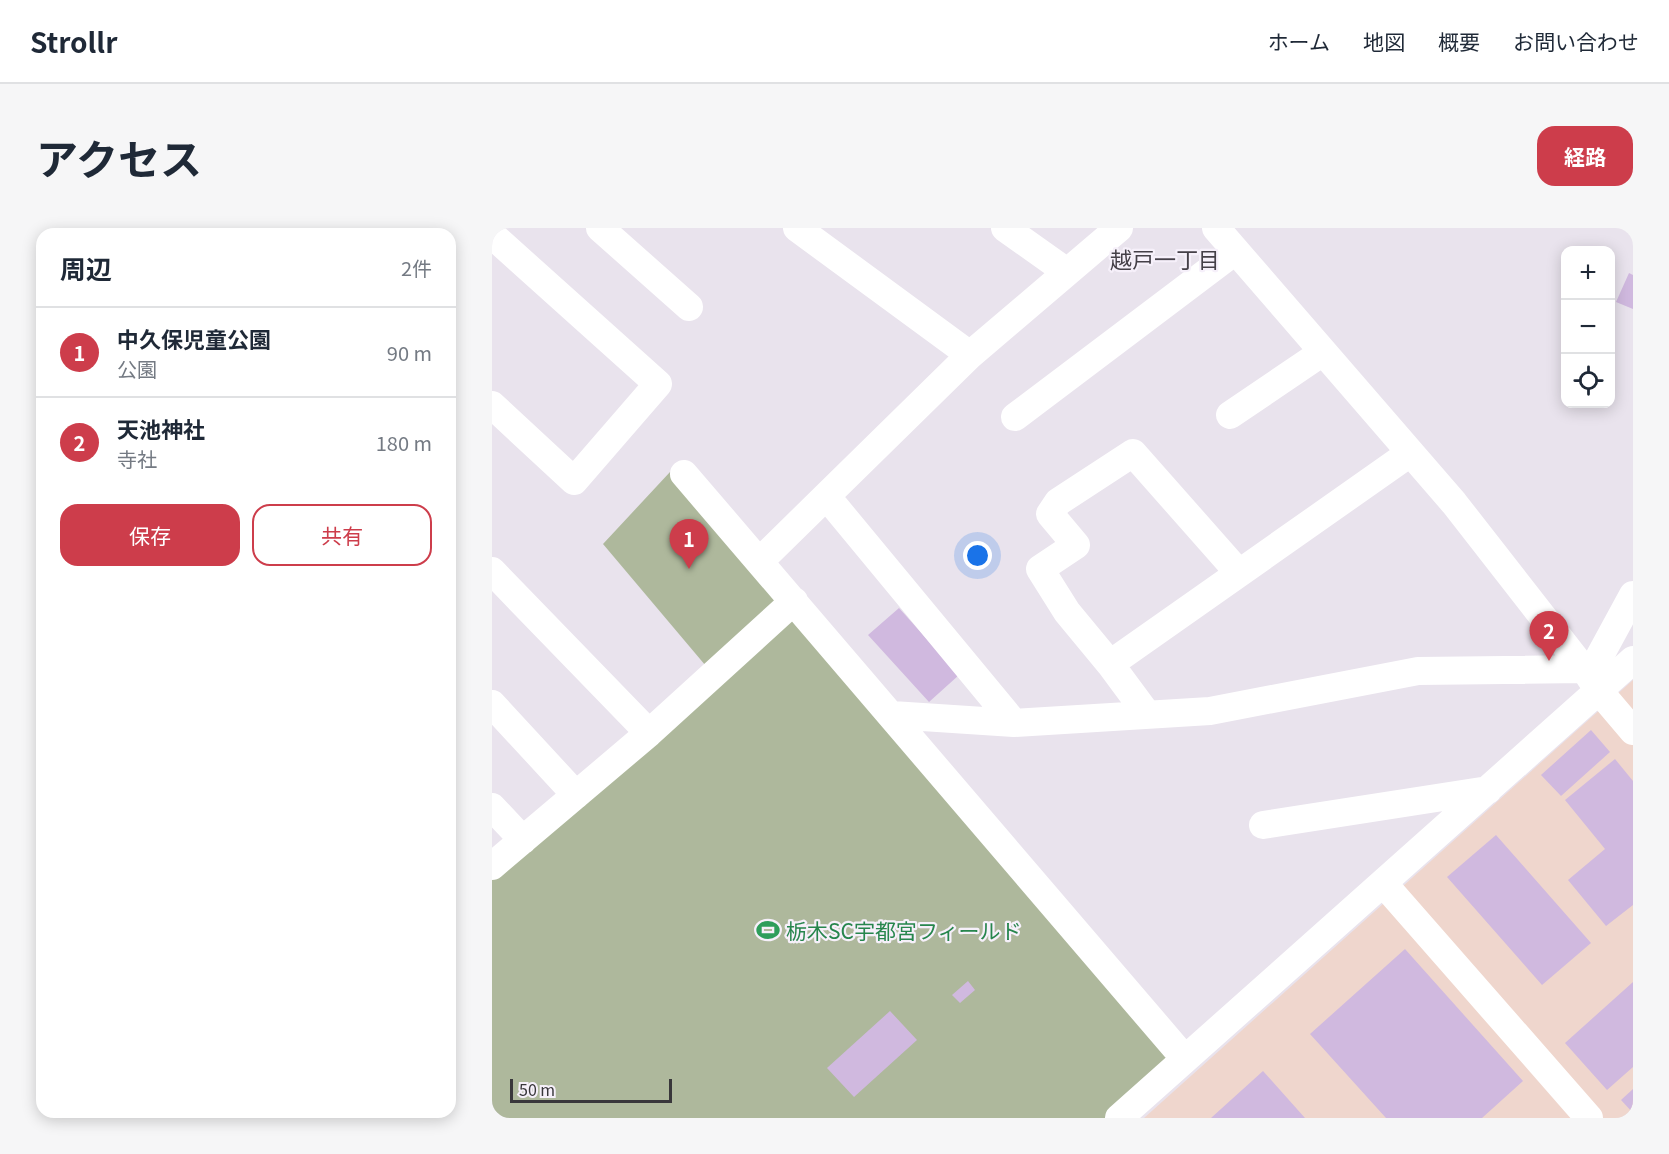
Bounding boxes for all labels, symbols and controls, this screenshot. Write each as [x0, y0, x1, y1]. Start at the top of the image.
text: Strollr [30, 21, 117, 61]
text: ホーム [1268, 26, 1330, 56]
text: 地図 [1363, 26, 1405, 56]
text: 概要 [1438, 26, 1480, 56]
text: お問い合わせ [1513, 26, 1639, 56]
text: アクセス [36, 126, 202, 187]
button: 経路 [1537, 126, 1633, 186]
district label: 越戸一丁目 [1110, 242, 1220, 274]
map controls [1561, 246, 1615, 408]
button: + [1561, 246, 1615, 300]
text: 周辺 [60, 249, 112, 286]
text: 2件 [401, 253, 432, 282]
button: − [1561, 300, 1615, 354]
text: 中久保児童公園 [117, 322, 271, 354]
text: 1 [74, 338, 85, 367]
text: 90 m [387, 338, 432, 367]
text: 公園 [117, 354, 157, 383]
button: locate [1561, 354, 1615, 408]
text: 天池神社 [117, 412, 205, 444]
text: 2 [74, 428, 85, 457]
text: 180 m [376, 428, 432, 457]
text: 寺社 [117, 444, 157, 473]
button: 保存 [60, 504, 240, 566]
button: 共有 [252, 504, 432, 566]
pin: 1 [670, 520, 708, 569]
your location [963, 541, 992, 570]
pin: 2 [1530, 612, 1568, 661]
place label: 栃木SC宇都宮フィールド [786, 915, 1022, 945]
sports icon: 栃木SC宇都宮フィールド [755, 917, 781, 943]
scale bar [510, 1076, 672, 1104]
text: 50 m [519, 1077, 555, 1101]

